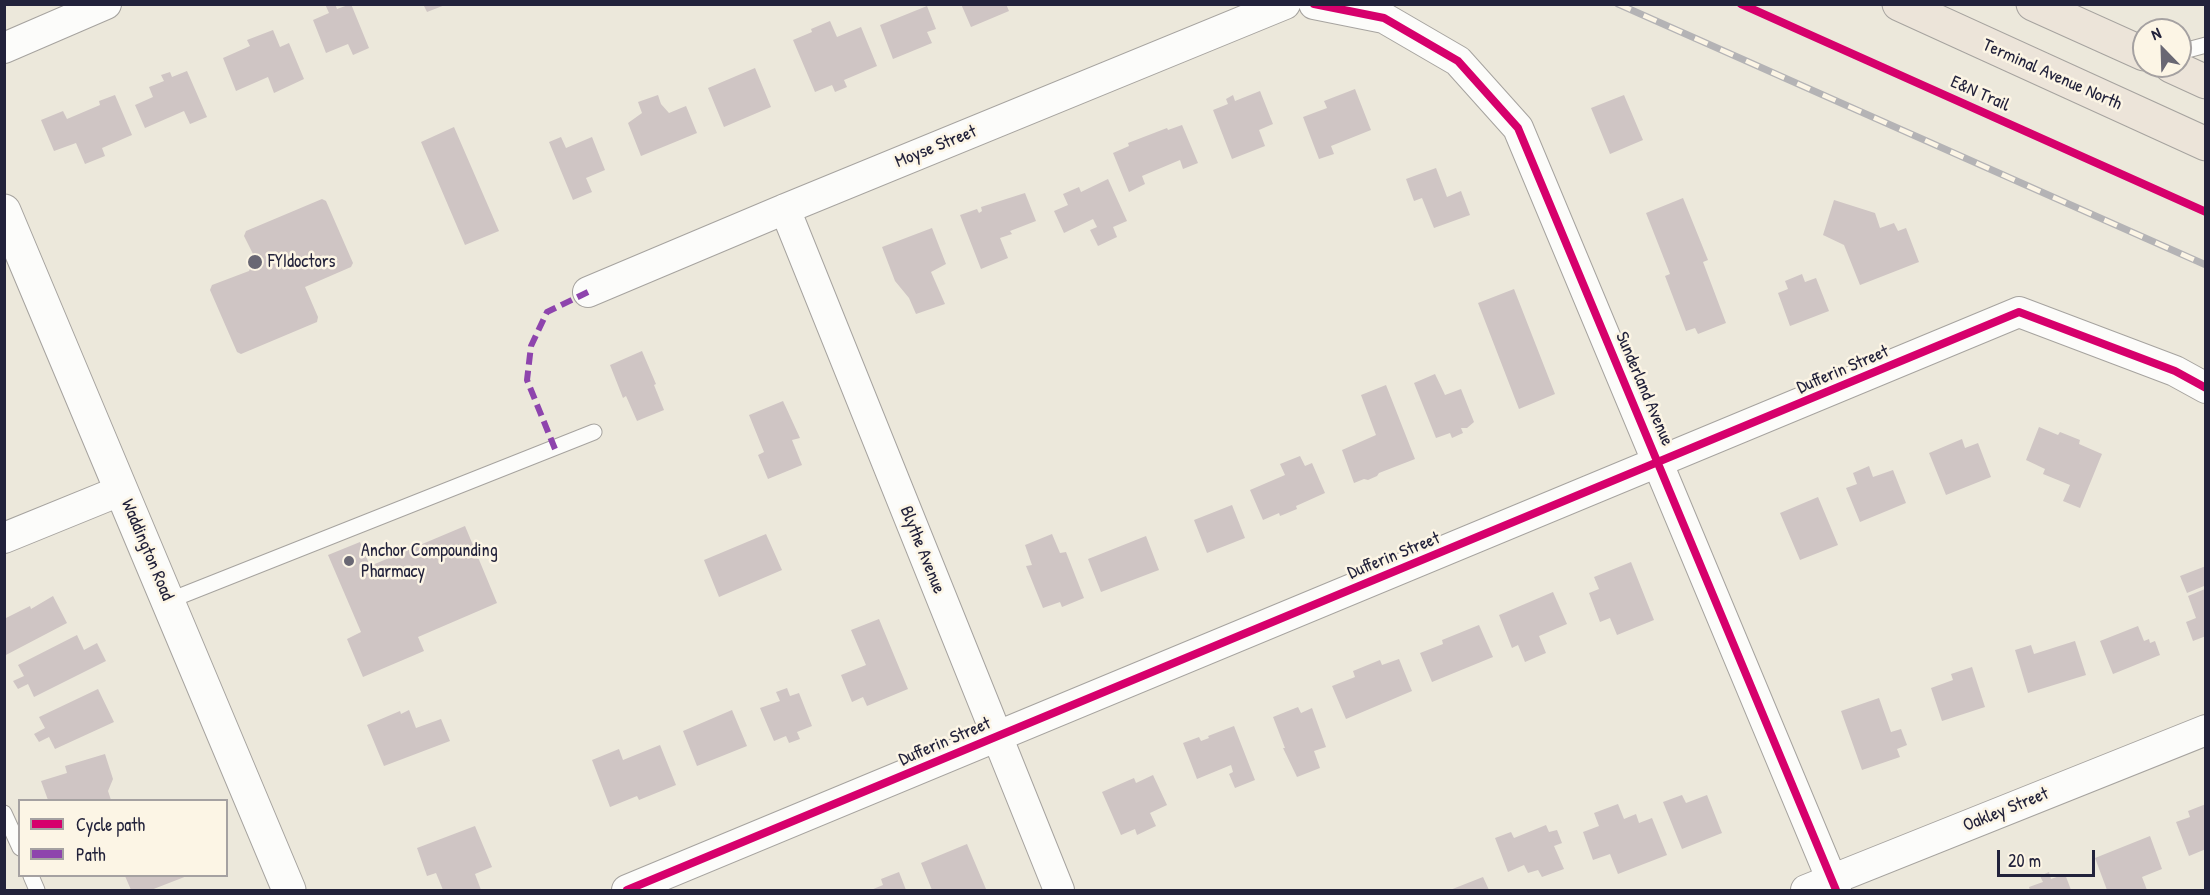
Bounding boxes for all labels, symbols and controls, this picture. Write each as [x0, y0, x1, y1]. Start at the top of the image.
north arrow [2132, 18, 2192, 78]
text: N [2148, 21, 2164, 45]
street label: Terminal Avenue North [1979, 35, 2125, 115]
street label: E&N Trail [1947, 71, 2013, 117]
street label: Moyse Street [892, 121, 980, 173]
place label: FYIdoctors [268, 251, 335, 273]
marker: FYIdoctors [246, 253, 264, 271]
street label: Sunderland Avenue [1610, 329, 1678, 449]
street label: Dufferin Street [1794, 341, 1892, 399]
street label: Waddington Road [116, 496, 178, 604]
street label: Blythe Avenue [895, 503, 949, 597]
street label: Dufferin Street [1345, 528, 1443, 584]
place label: Anchor Compounding Pharmacy [361, 540, 498, 582]
marker: Anchor Compounding Pharmacy [342, 554, 356, 568]
street label: Dufferin Street [896, 713, 994, 771]
street label: Oakley Street [1960, 783, 2052, 837]
legend [18, 799, 228, 877]
text: Cycle path [76, 812, 145, 837]
scale bar [2000, 838, 2098, 876]
text: Path [76, 842, 105, 867]
text: 20 m [2008, 848, 2041, 873]

